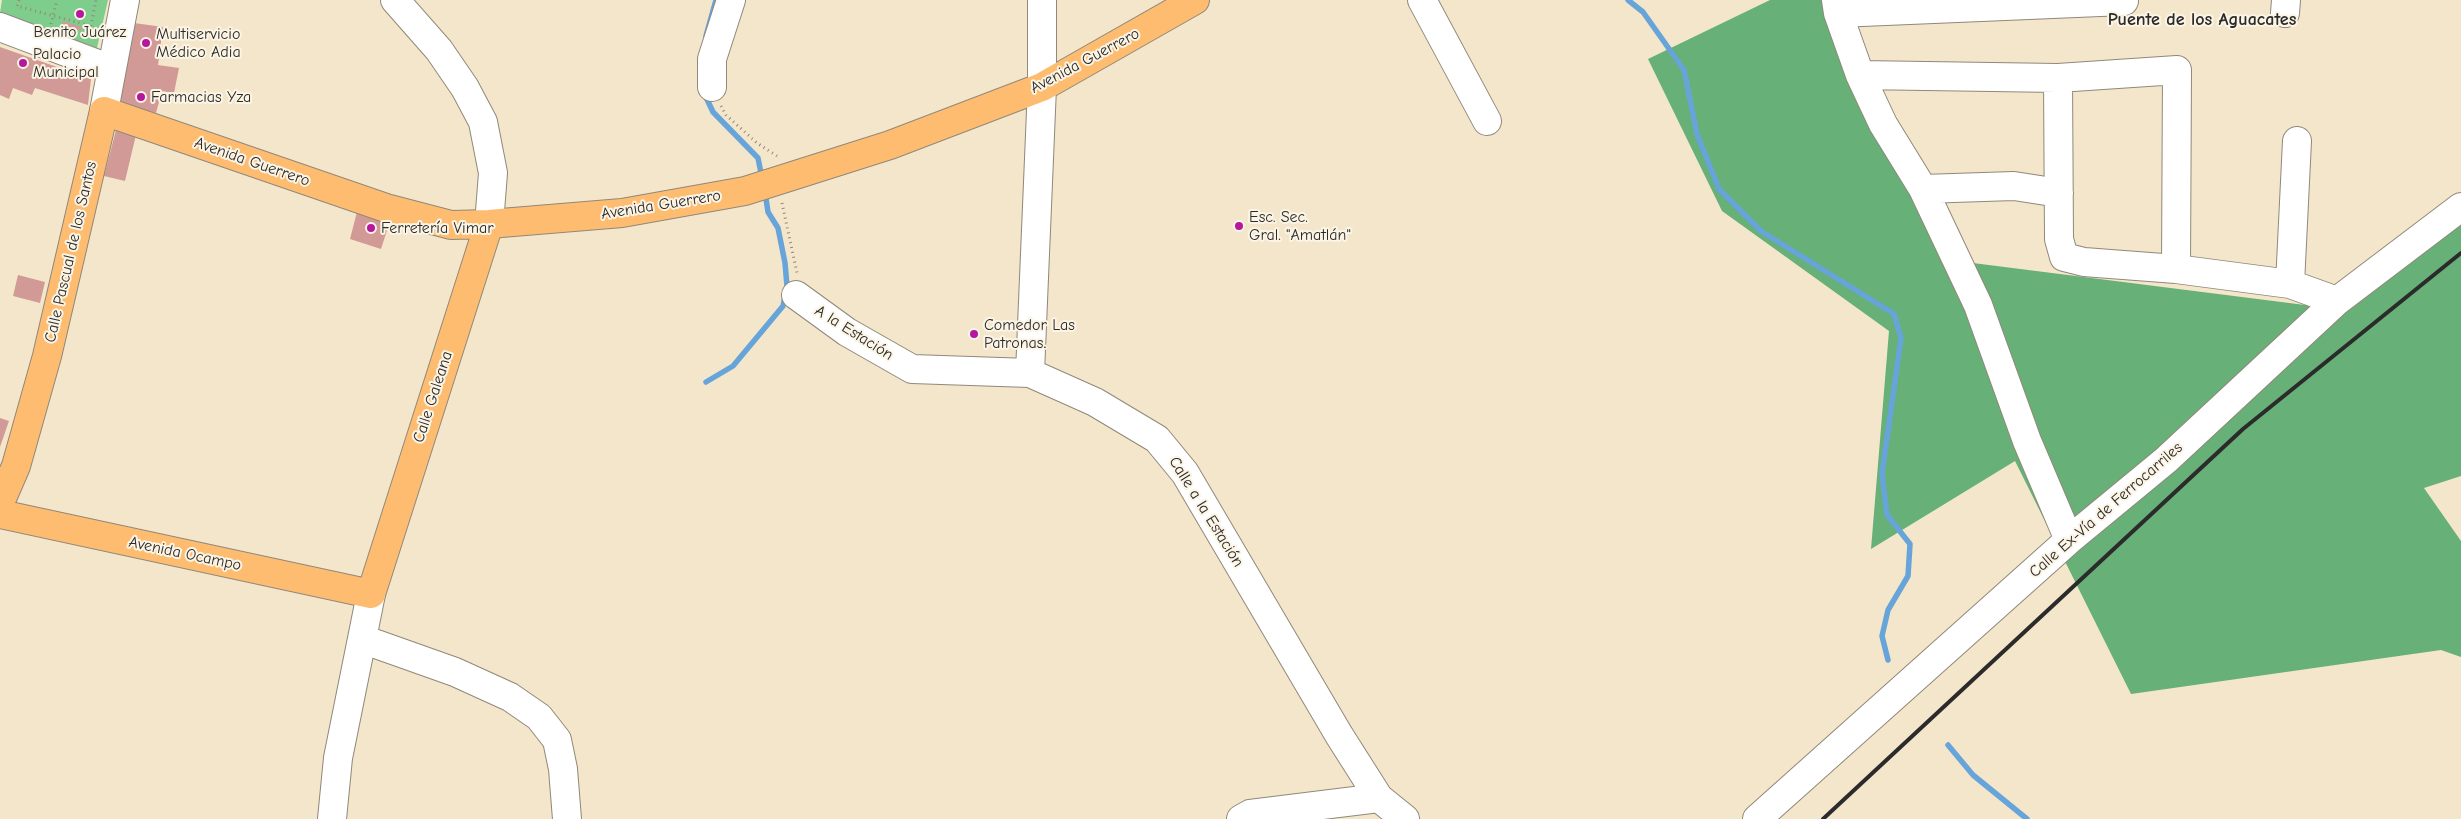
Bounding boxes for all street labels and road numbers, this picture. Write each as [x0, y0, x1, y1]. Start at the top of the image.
street label: Avenida Guerrero [1027, 24, 1143, 98]
street label: Avenida Guerrero [192, 133, 312, 191]
street label: Calle Pascual de los Santos [41, 160, 101, 344]
street label: Avenida Guerrero [600, 186, 722, 224]
street label: A la Estación [811, 301, 897, 365]
street label: Calle Galeana [409, 349, 457, 445]
street label: Calle Ex-Vía de Ferrocarriles [2025, 438, 2187, 582]
street label: Calle a la Estación [1164, 453, 1248, 571]
street label: Avenida Ocampo [127, 533, 243, 575]

